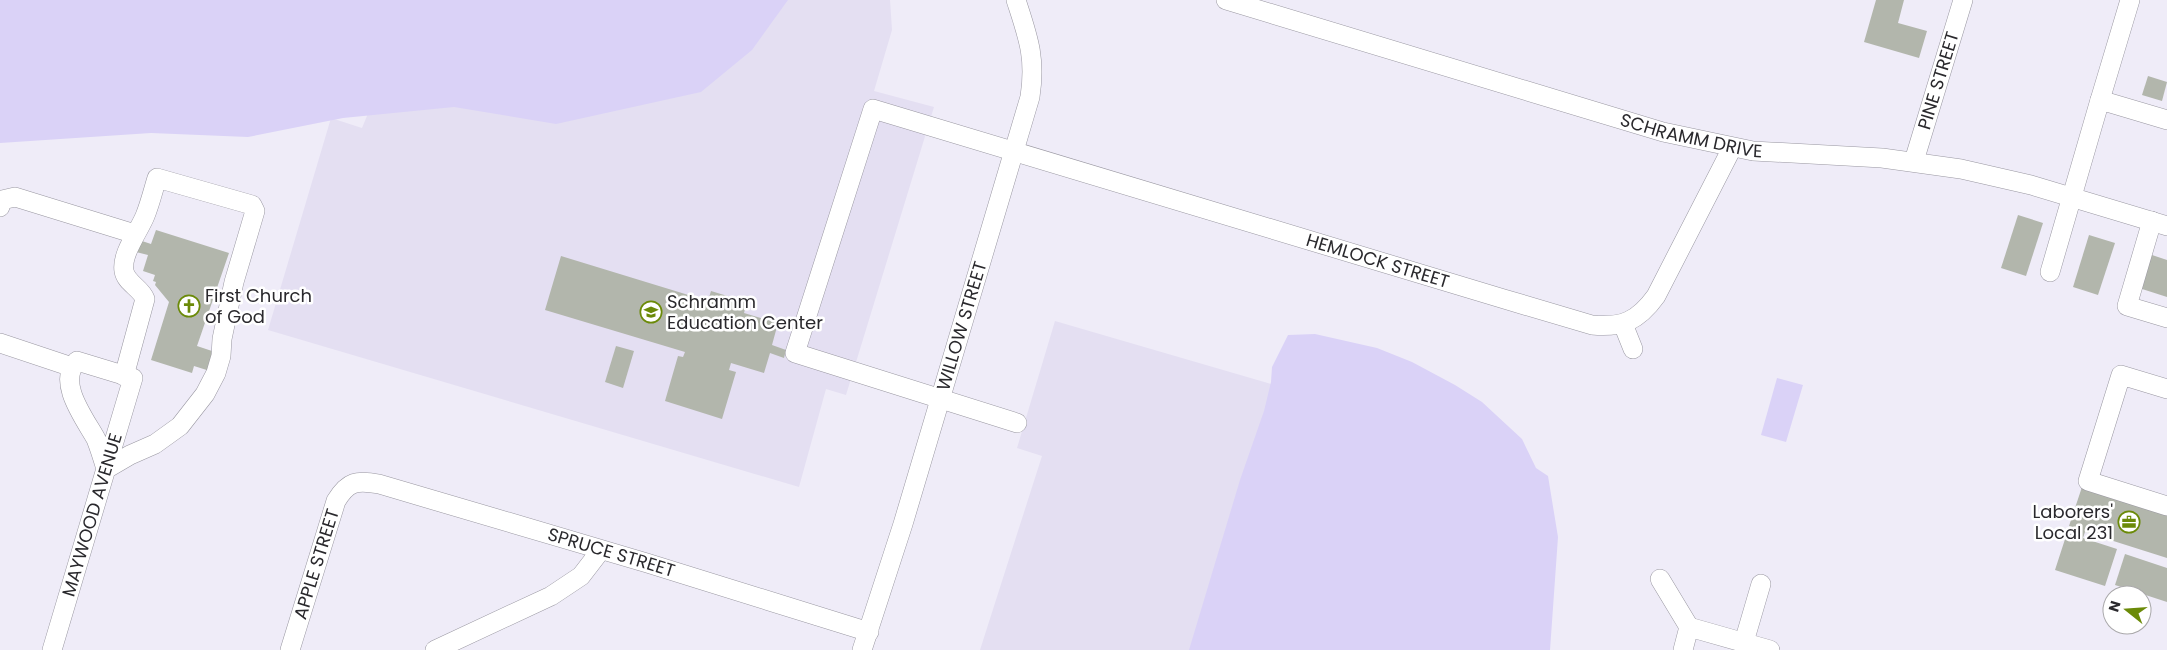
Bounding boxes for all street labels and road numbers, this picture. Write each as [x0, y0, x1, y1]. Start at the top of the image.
street label: PINE STREET [1911, 28, 1965, 132]
street label: SCHRAMM DRIVE [1617, 107, 1763, 163]
street label: HEMLOCK STREET [1303, 227, 1453, 294]
street label: WILLOW STREET [930, 258, 992, 394]
street label: MAYWOOD AVENUE [56, 430, 128, 599]
street label: APPLE STREET [287, 505, 345, 622]
street label: SPRUCE STREET [545, 521, 678, 583]

